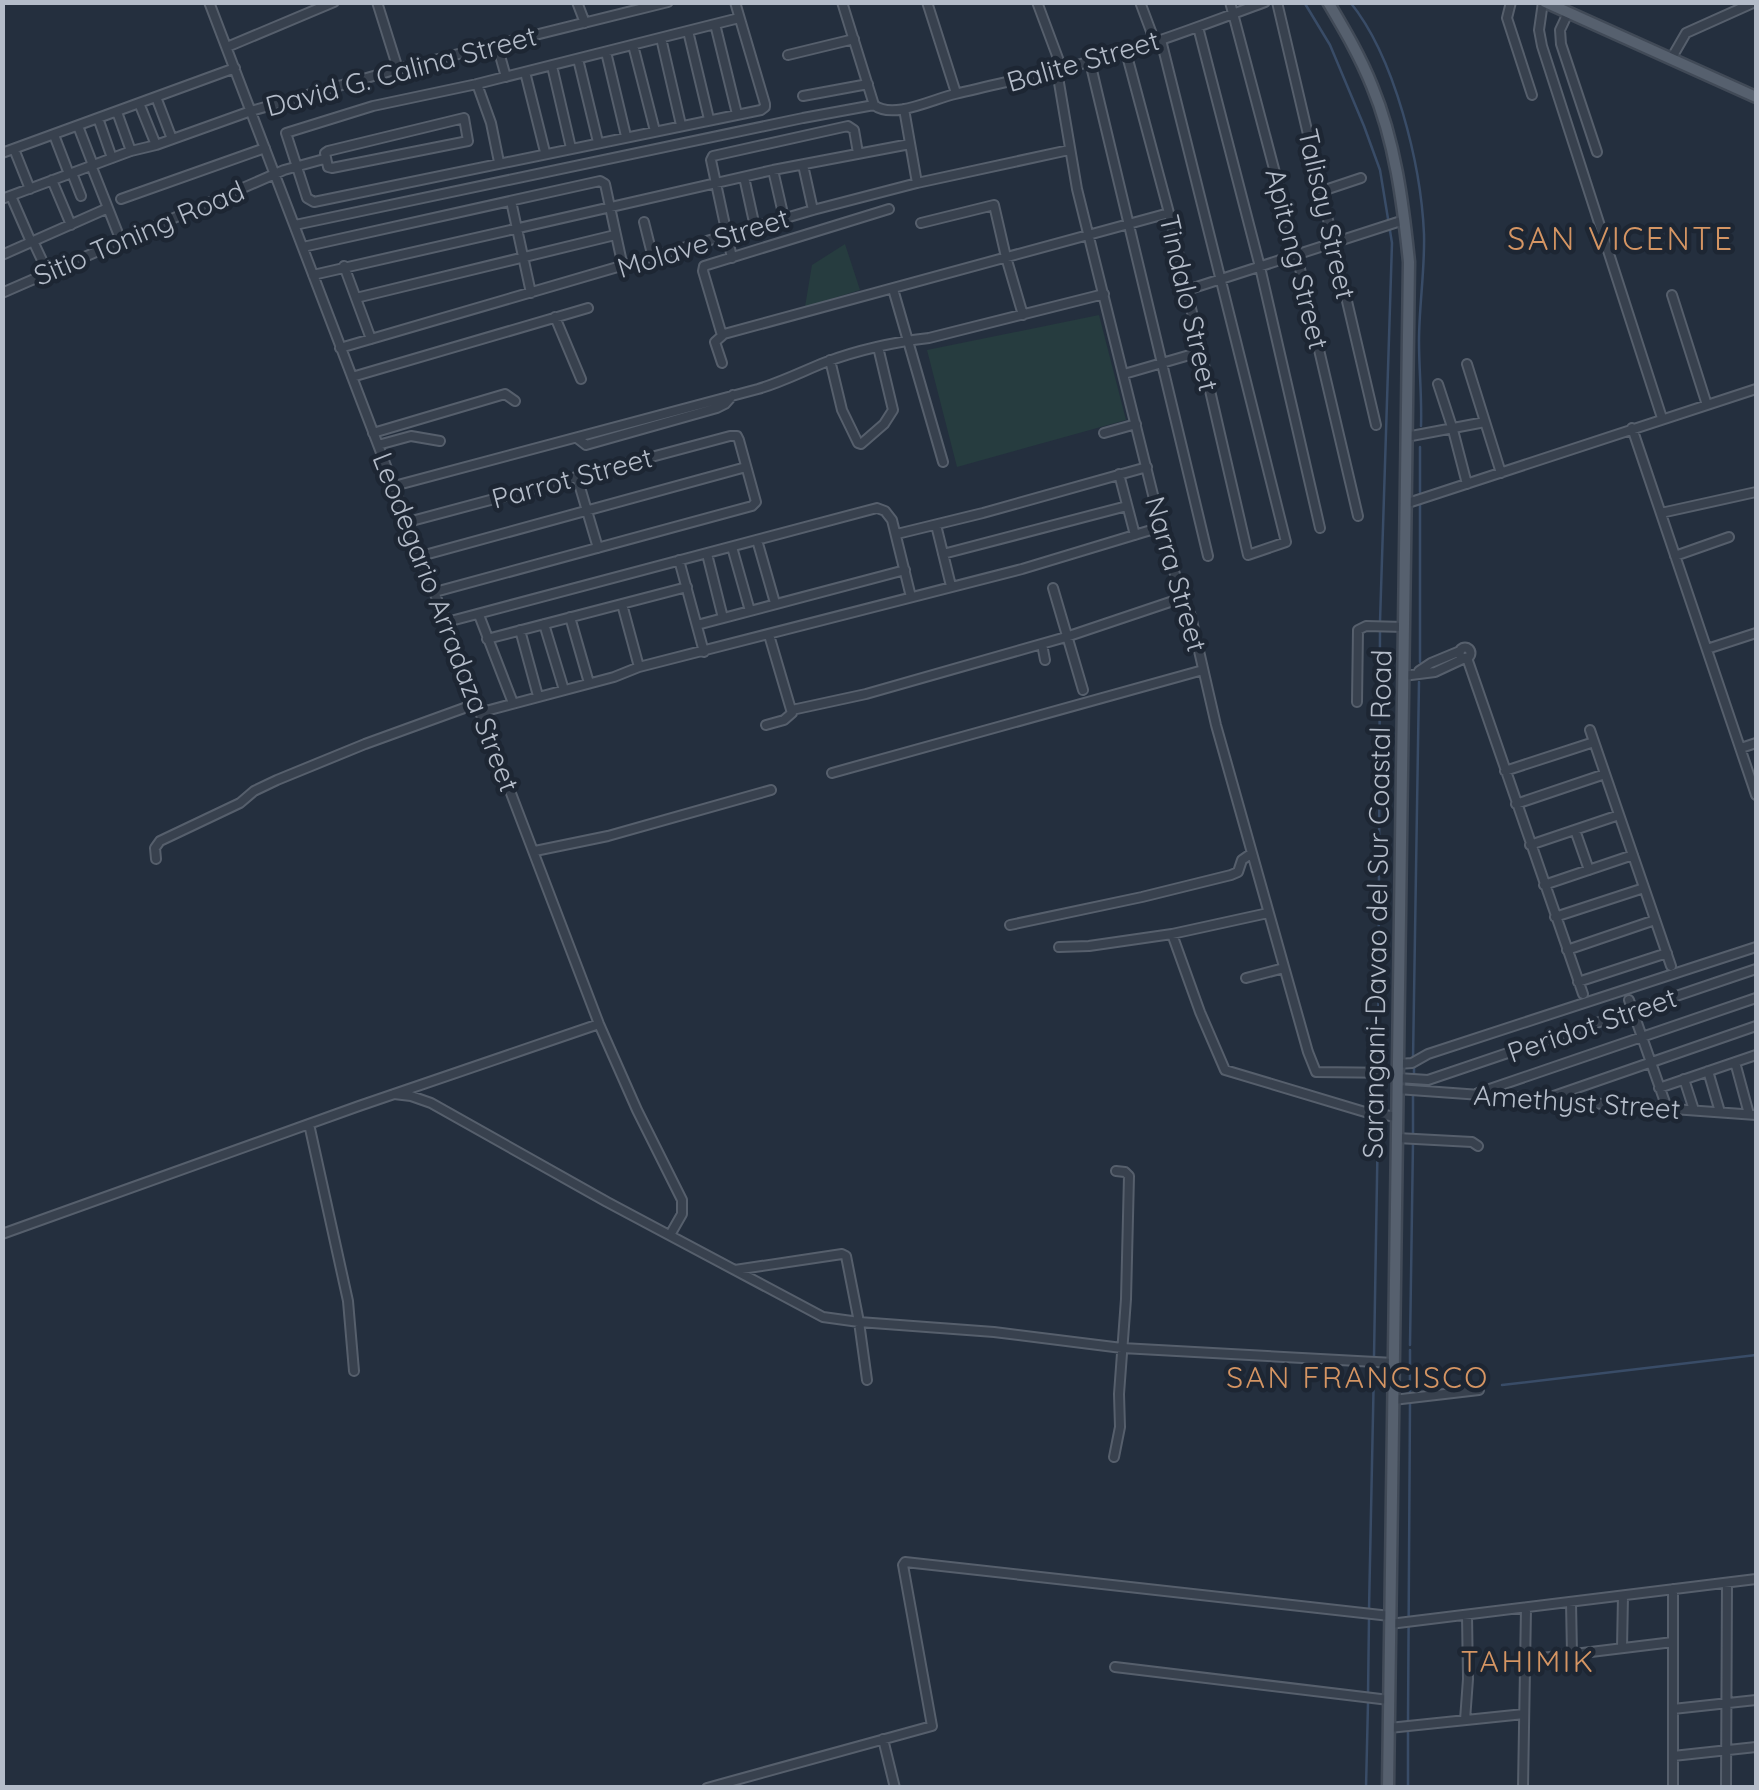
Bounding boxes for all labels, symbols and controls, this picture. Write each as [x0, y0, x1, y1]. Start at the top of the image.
street label: David G. Calina Street [261, 17, 540, 124]
street label: Balite Street [1003, 22, 1163, 99]
street label: Talisay Street [1291, 125, 1364, 303]
street label: Apitong Street [1258, 165, 1337, 353]
street label: Sitio Toning Road [28, 172, 249, 293]
street label: Molave Street [613, 200, 793, 285]
street label: Tindalo Street [1152, 211, 1227, 395]
district label: SAN VICENTE [1507, 218, 1735, 258]
street label: Parrot Street [488, 439, 656, 516]
street label: Leodegario Arradaza Street [365, 447, 527, 796]
street label: Narra Street [1138, 492, 1215, 655]
street label: Sarangani-Davao del Sur Coastal Road [1355, 649, 1398, 1159]
street label: Peridot Street [1503, 979, 1681, 1070]
street label: Amethyst Street [1472, 1077, 1682, 1126]
district label: SAN FRANCISCO [1226, 1358, 1490, 1396]
district label: TAHIMIK [1460, 1642, 1596, 1680]

